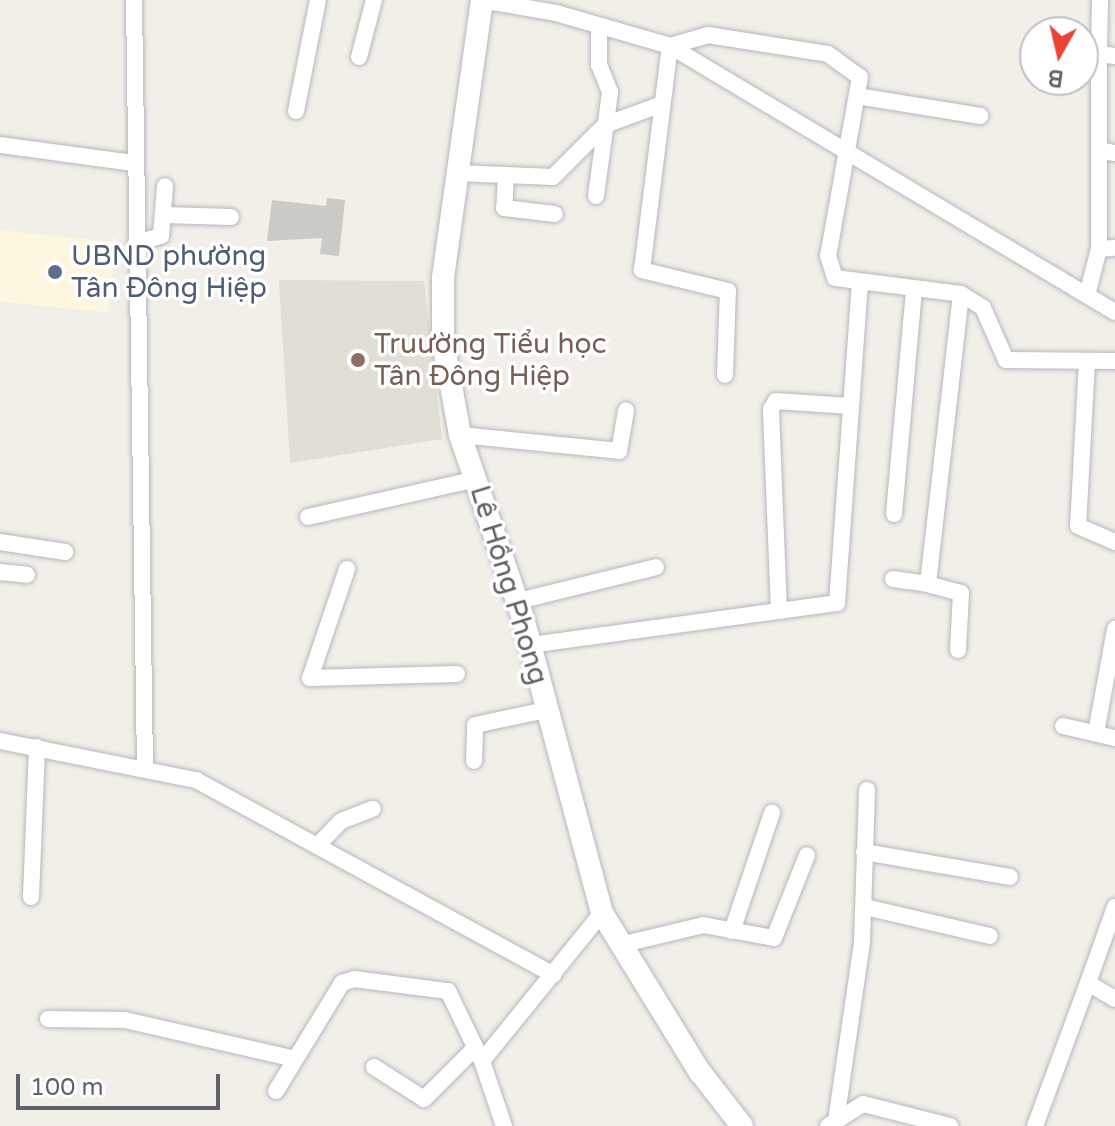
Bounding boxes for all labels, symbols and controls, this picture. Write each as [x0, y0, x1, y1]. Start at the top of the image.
north arrow [1019, 16, 1099, 96]
text: B [1047, 64, 1065, 92]
place label: UBND phường Tân Đông Hiệp [71, 239, 267, 305]
marker: UBND phường Tân Đông Hiệp [46, 263, 64, 281]
place label: Truường Tiểu học Tân Đông Hiệp [374, 327, 606, 393]
marker: Truường Tiểu học Tân Đông Hiệp [349, 351, 367, 369]
street label: Lê Hồng Phong [463, 481, 555, 689]
scale bar [20, 1058, 224, 1108]
text: 100 m [30, 1073, 104, 1102]

